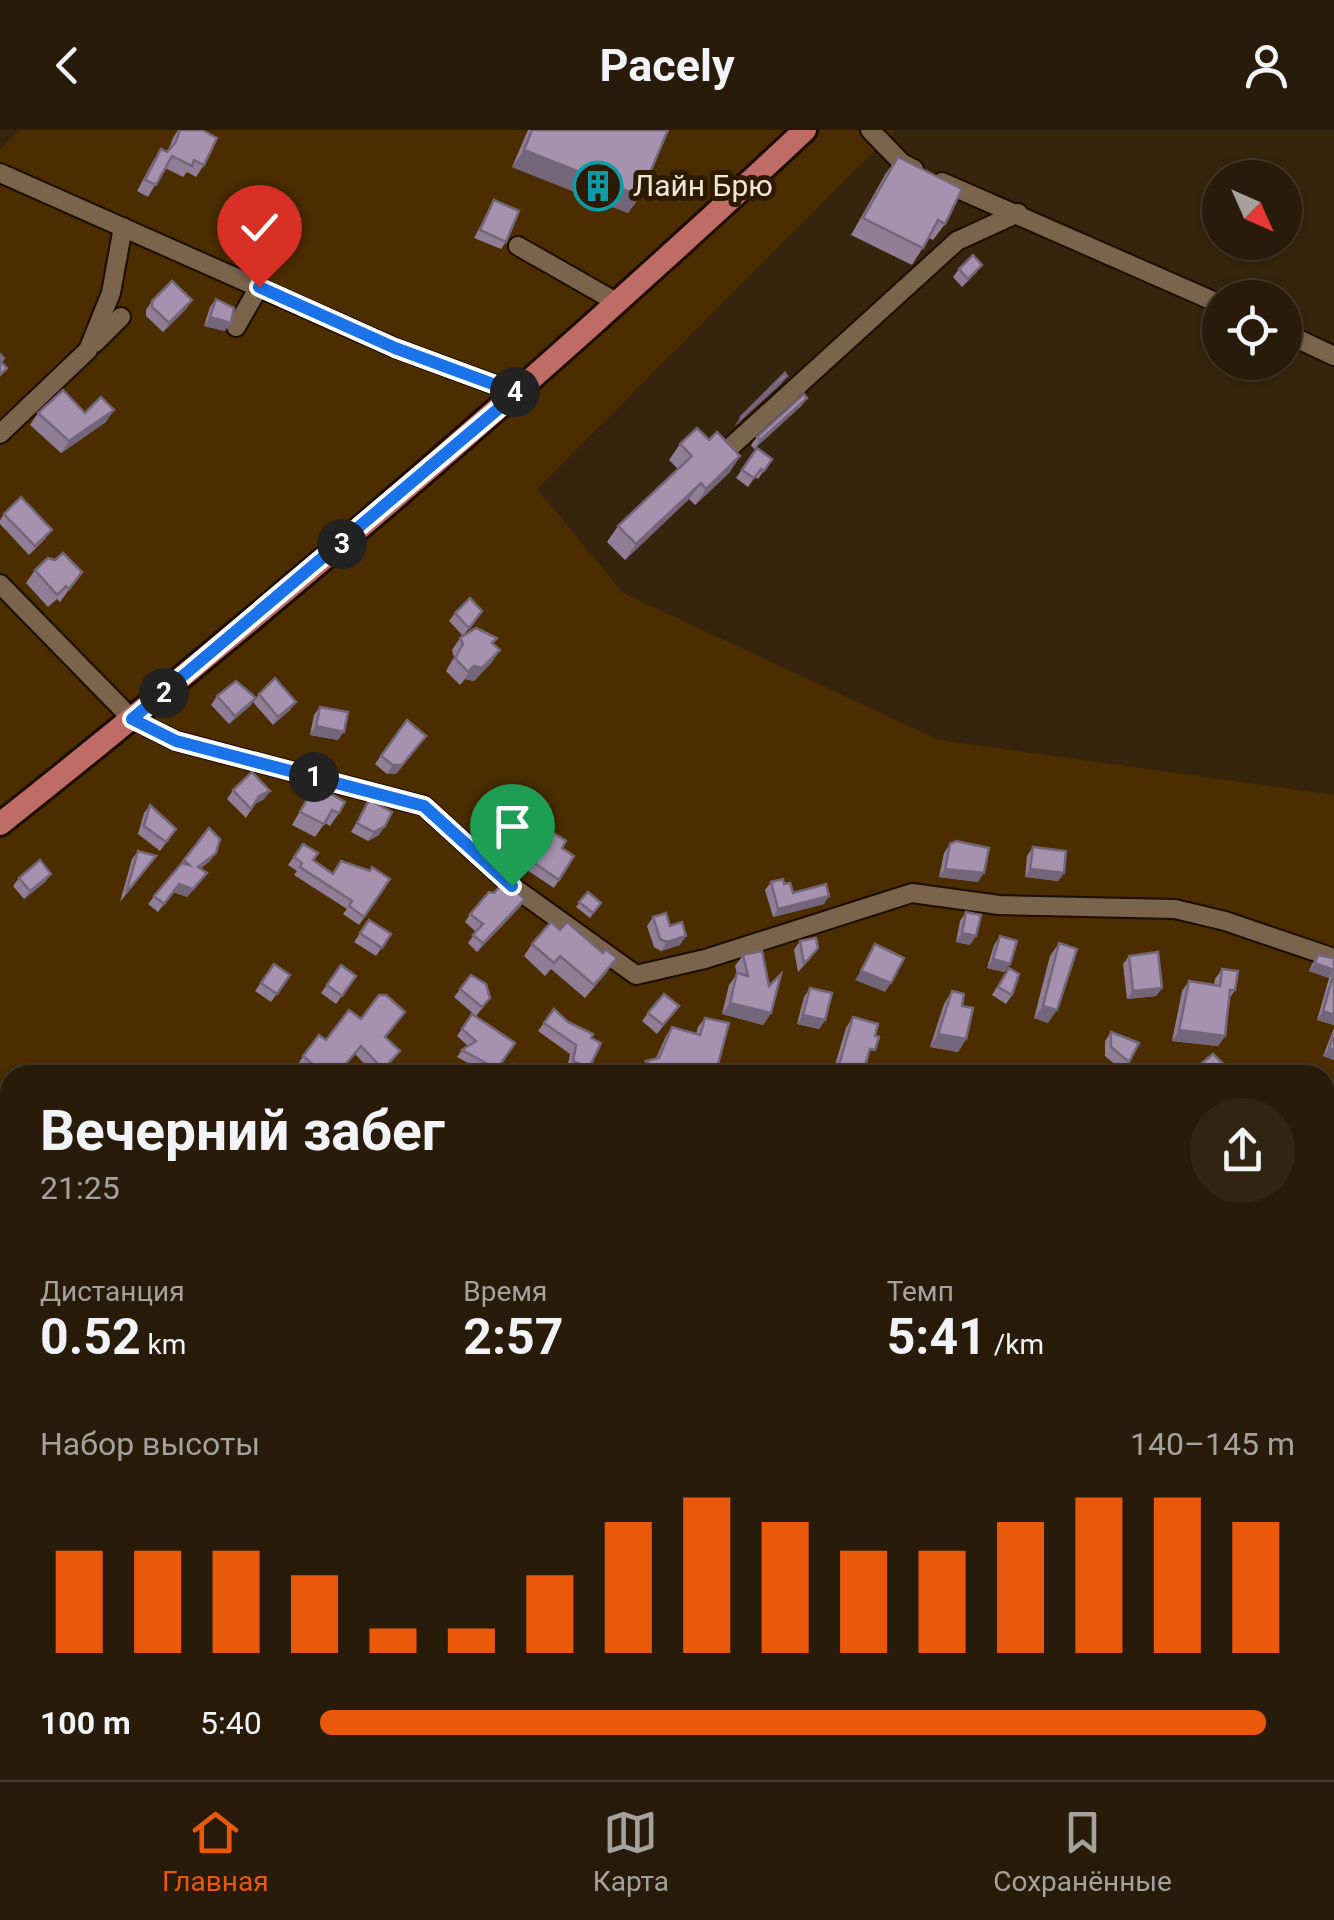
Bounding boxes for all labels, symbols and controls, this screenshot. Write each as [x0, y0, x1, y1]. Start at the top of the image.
icon: back [40, 38, 95, 93]
icon: person [1239, 38, 1294, 93]
text: Pacely [599, 39, 735, 92]
building icon: Лайн Брю [572, 160, 624, 212]
north arrow [1202, 160, 1302, 260]
map controls [1202, 160, 1302, 380]
place label: Лайн Брю [633, 168, 773, 203]
pin [217, 185, 302, 288]
icon: check [232, 200, 287, 255]
button: locate [1202, 280, 1302, 380]
pin: 4 [490, 367, 540, 417]
text: 4 [507, 375, 523, 408]
pin: 3 [317, 519, 367, 569]
text: 3 [334, 527, 350, 560]
pin: 2 [139, 668, 189, 718]
text: 2 [156, 676, 172, 709]
pin: 1 [289, 752, 339, 802]
text: 1 [306, 760, 322, 793]
pin [470, 784, 555, 887]
icon: arrive [485, 799, 540, 854]
button: share [1190, 1098, 1295, 1203]
text: Вечерний забег [40, 1099, 445, 1163]
text: 21:25 [40, 1169, 120, 1207]
text: Дистанция [40, 1275, 185, 1308]
text: Время [463, 1275, 547, 1308]
text: Темп [887, 1275, 954, 1308]
text: 0.52 [40, 1308, 141, 1366]
text: 2:57 [463, 1308, 563, 1366]
text: 5:41 [887, 1308, 987, 1366]
text: km [141, 1328, 186, 1361]
text: /km [987, 1328, 1044, 1361]
text: Набор высоты [40, 1425, 260, 1463]
text: 140–145 m [1130, 1425, 1295, 1463]
text: 100 m [40, 1704, 131, 1742]
text: 5:40 [200, 1704, 262, 1742]
tab: Главная [162, 1805, 269, 1898]
tab: Карта [593, 1805, 669, 1898]
tab: Сохранённые [993, 1805, 1172, 1898]

